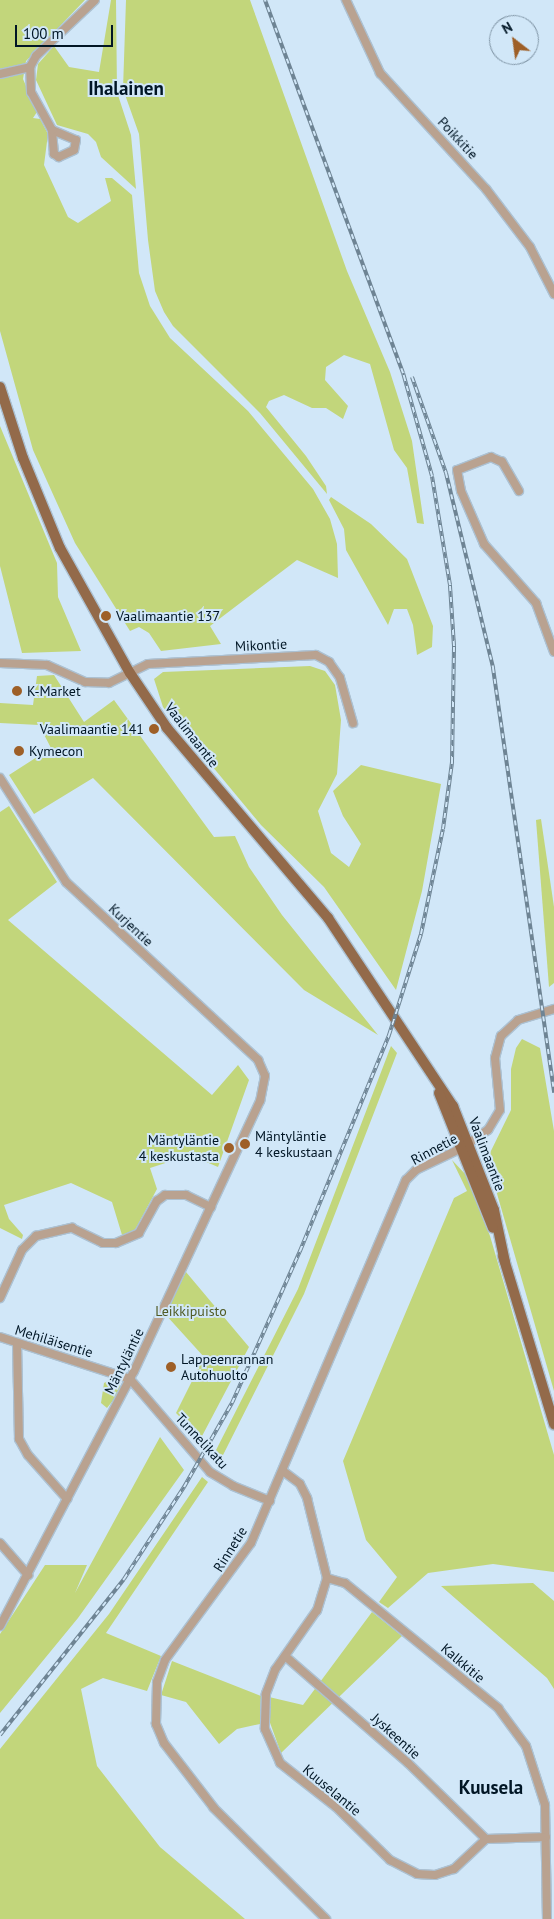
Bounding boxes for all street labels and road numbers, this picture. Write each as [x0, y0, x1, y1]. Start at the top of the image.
street label: Poikkitie [434, 113, 482, 163]
street label: Mikontie [235, 635, 287, 655]
street label: Vaalimaantie [162, 699, 222, 771]
street label: Kurjentie [105, 900, 157, 950]
street label: Vaalimaantie [465, 1115, 509, 1193]
street label: Rinnetie [408, 1130, 460, 1168]
street label: Mehiläisentie [13, 1321, 95, 1361]
street label: Mäntyläntie [101, 1325, 147, 1397]
street label: Tunnelikatu [172, 1410, 232, 1472]
street label: Rinnetie [210, 1523, 250, 1575]
street label: Kalkkitie [438, 1640, 488, 1686]
street label: Jyskeentie [368, 1710, 424, 1762]
street label: Kuuselantie [300, 1761, 364, 1819]

